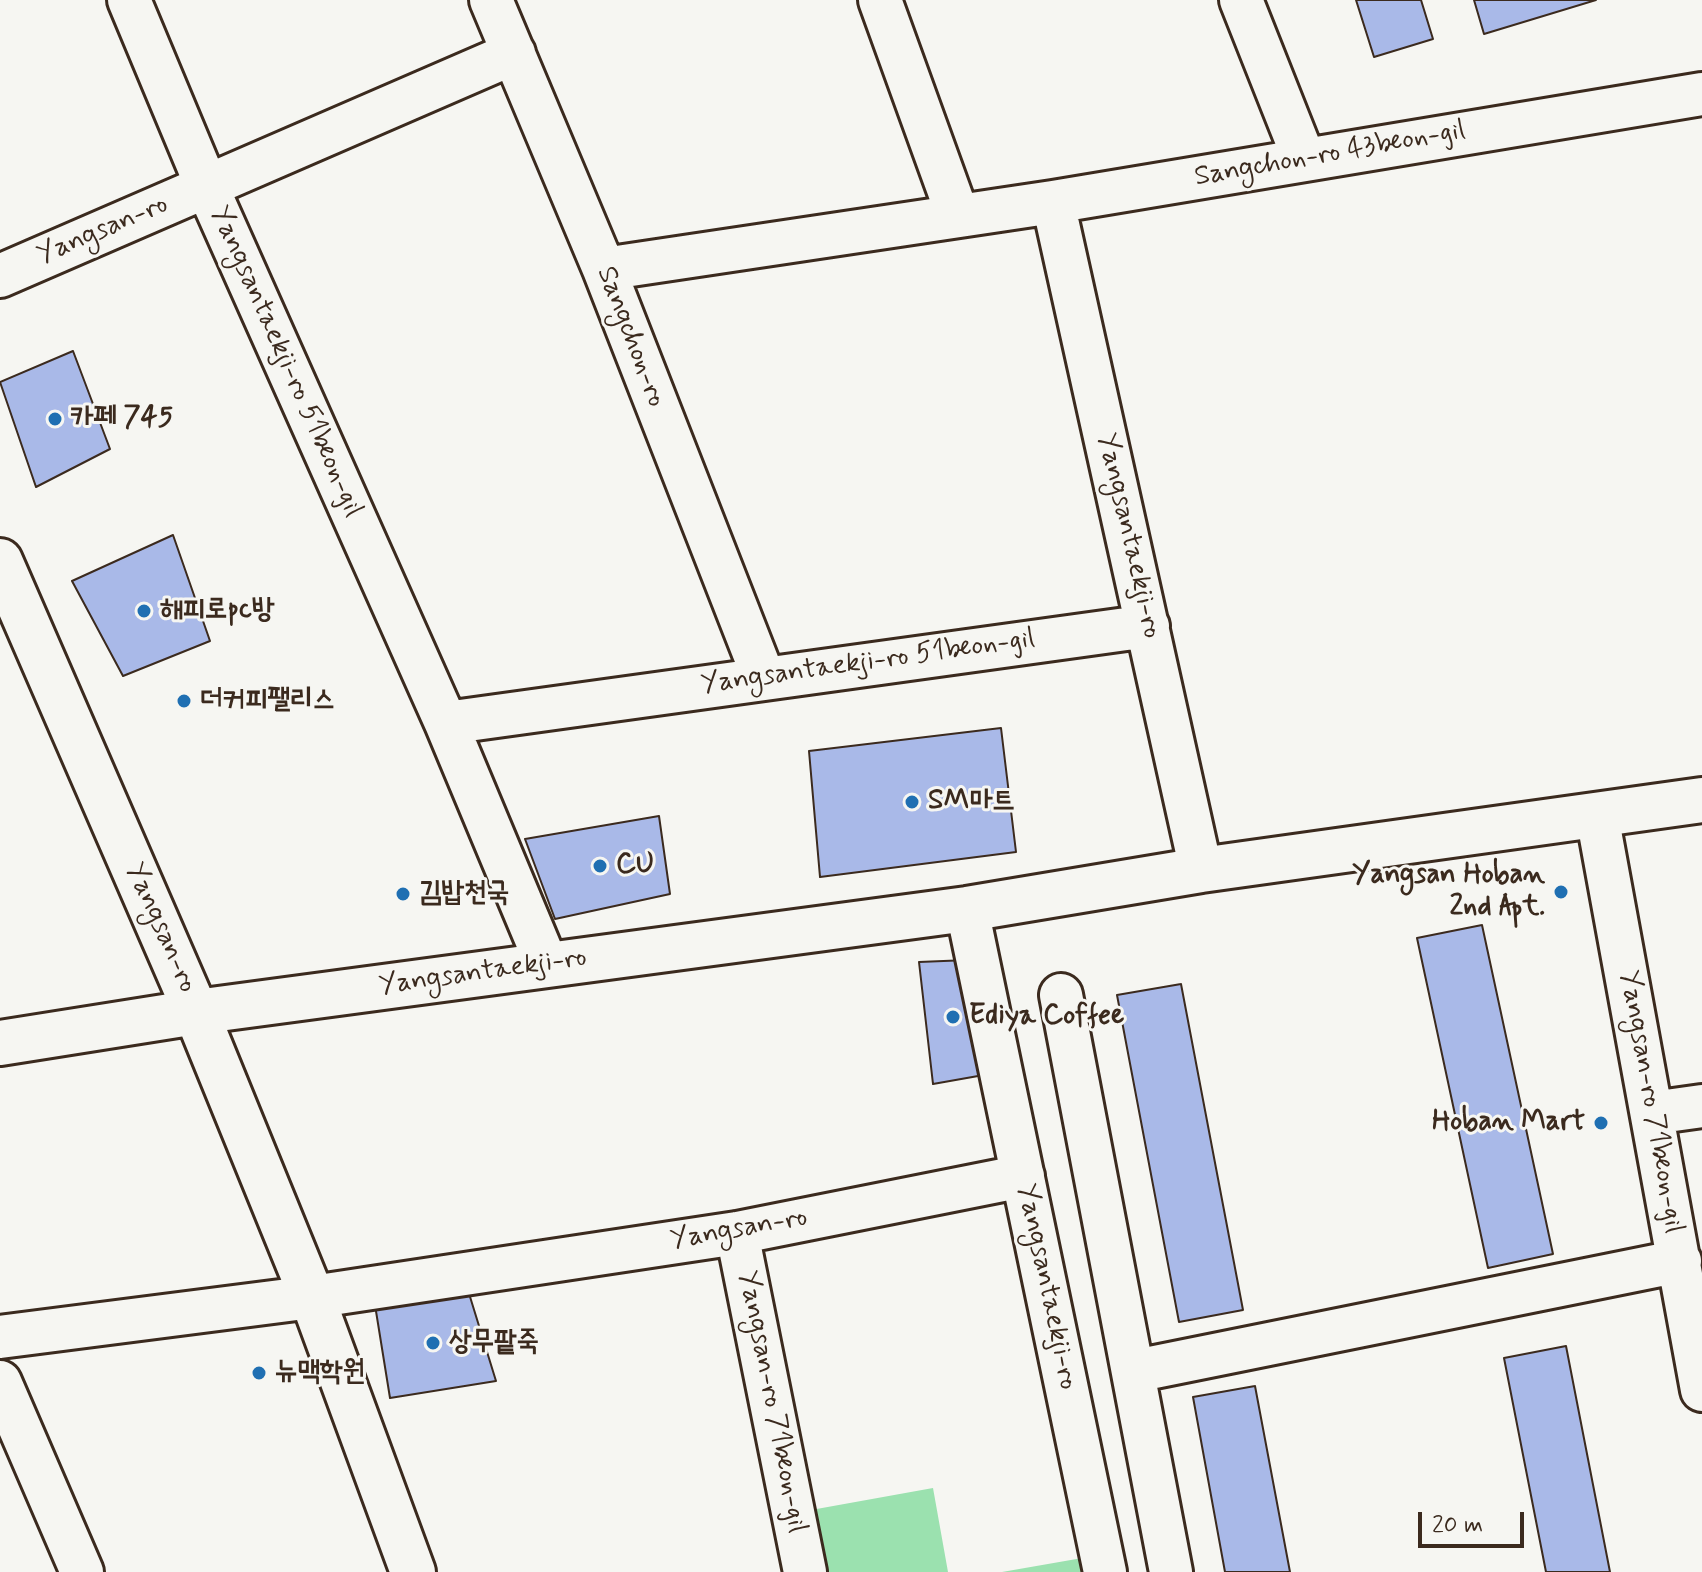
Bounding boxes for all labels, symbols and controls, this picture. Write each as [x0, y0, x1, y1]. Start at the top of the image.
street label: Sangchon-ro 43beon-gil [1192, 115, 1468, 195]
street label: Yangsan-ro [33, 189, 173, 273]
street label: Yangsantaekji-ro 51beon-gil [201, 201, 369, 523]
street label: Sangchon-ro [588, 262, 672, 412]
place label: 카페 745 [71, 402, 173, 436]
marker: 카페 745 [46, 410, 64, 428]
street label: Yangsantaekji-ro [1088, 430, 1168, 642]
place label: 해피로pc방 [160, 594, 274, 628]
marker: 해피로pc방 [135, 602, 153, 620]
street label: Yangsantaekji-ro 51beon-gil [699, 623, 1037, 703]
place label: 더커피팰리스 [200, 684, 335, 718]
marker: 더커피팰리스 [175, 692, 193, 710]
place label: SM마트 [928, 785, 1015, 819]
marker: SM마트 [903, 793, 921, 811]
place label: CU [616, 849, 654, 883]
marker: CU [591, 857, 609, 875]
street label: Yangsan-ro [117, 858, 203, 998]
place label: Yangsan Hoban 2nd Apt. [1352, 859, 1545, 925]
place label: 김밥천국 [419, 877, 509, 911]
marker: Yangsan Hoban 2nd Apt. [1552, 883, 1570, 901]
marker: 김밥천국 [394, 885, 412, 903]
street label: Yangsantaekji-ro [377, 942, 589, 1004]
street label: Yangsan-ro 71beon-gil [1610, 968, 1690, 1236]
place label: Ediya Coffee [969, 1000, 1124, 1034]
marker: Ediya Coffee [944, 1008, 962, 1026]
place label: Hoban Mart [1432, 1106, 1585, 1140]
marker: Hoban Mart [1592, 1114, 1610, 1132]
street label: Yangsantaekji-ro [1008, 1181, 1084, 1393]
street label: Yangsan-ro [668, 1201, 810, 1259]
street label: Yangsan-ro 71beon-gil [729, 1268, 813, 1536]
place label: 상무팥죽 [449, 1326, 539, 1360]
marker: 상무팥죽 [424, 1334, 442, 1352]
place label: 뉴맥학원 [275, 1356, 365, 1390]
marker: 뉴맥학원 [250, 1364, 268, 1382]
scale bar [1422, 1496, 1528, 1546]
text: 20 m [1432, 1510, 1483, 1541]

